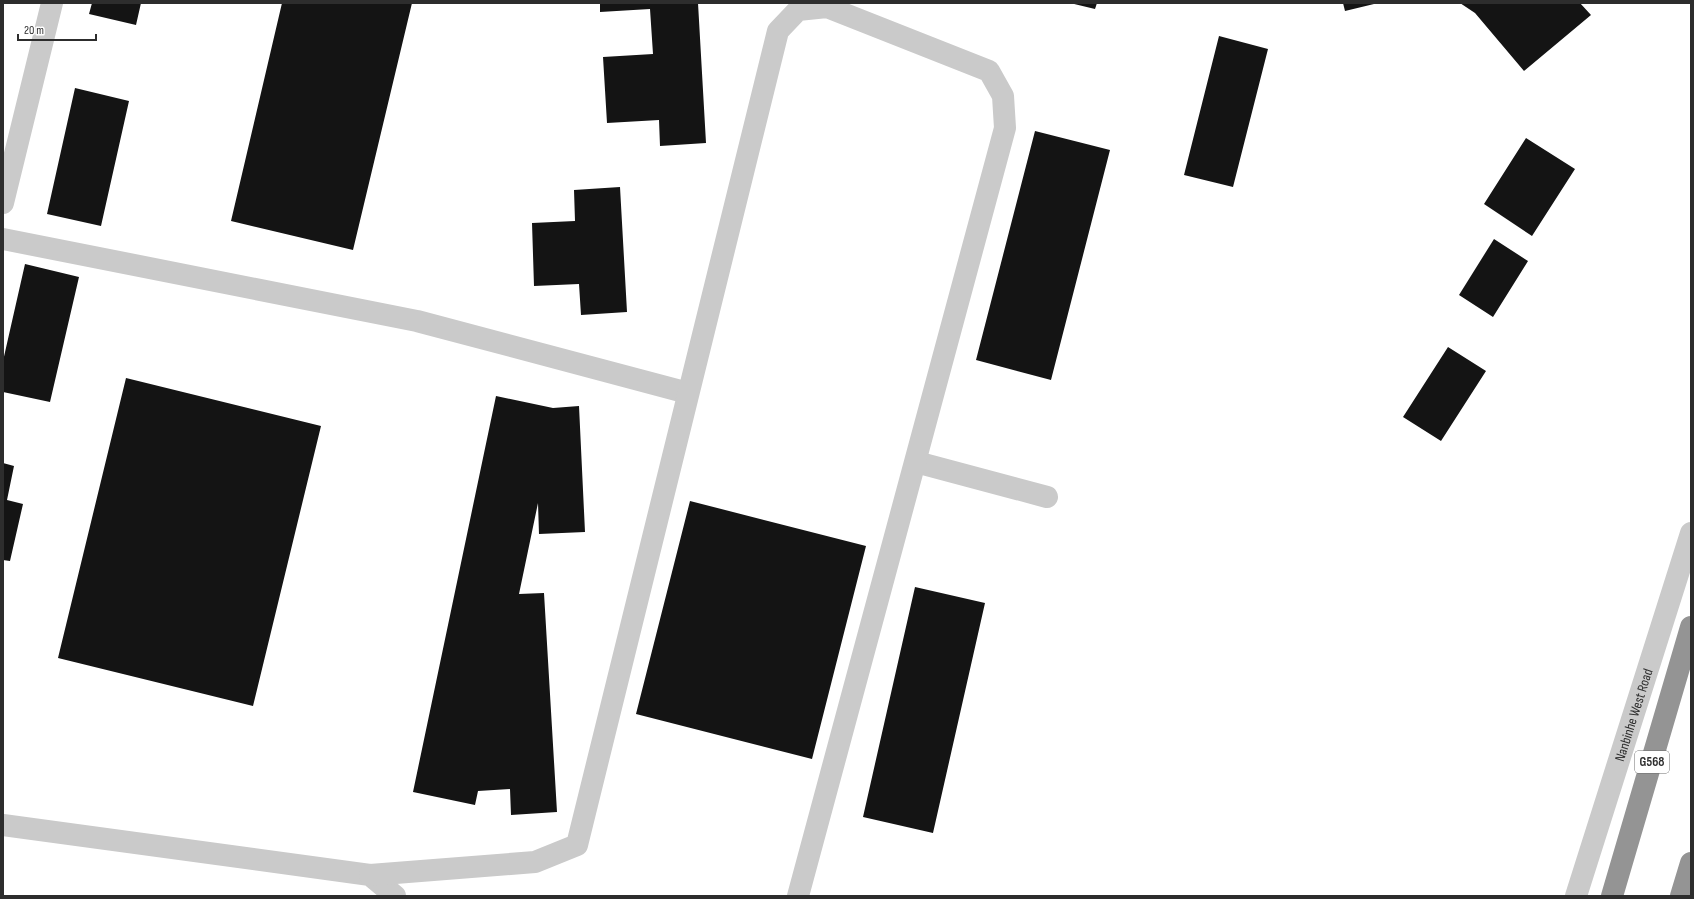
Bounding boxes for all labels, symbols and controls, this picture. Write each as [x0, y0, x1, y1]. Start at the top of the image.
scale bar [18, 16, 96, 42]
text: 20 m [24, 23, 44, 38]
street label: Nanbinhe West Road [1611, 666, 1656, 763]
road number: G568 [1635, 751, 1669, 773]

